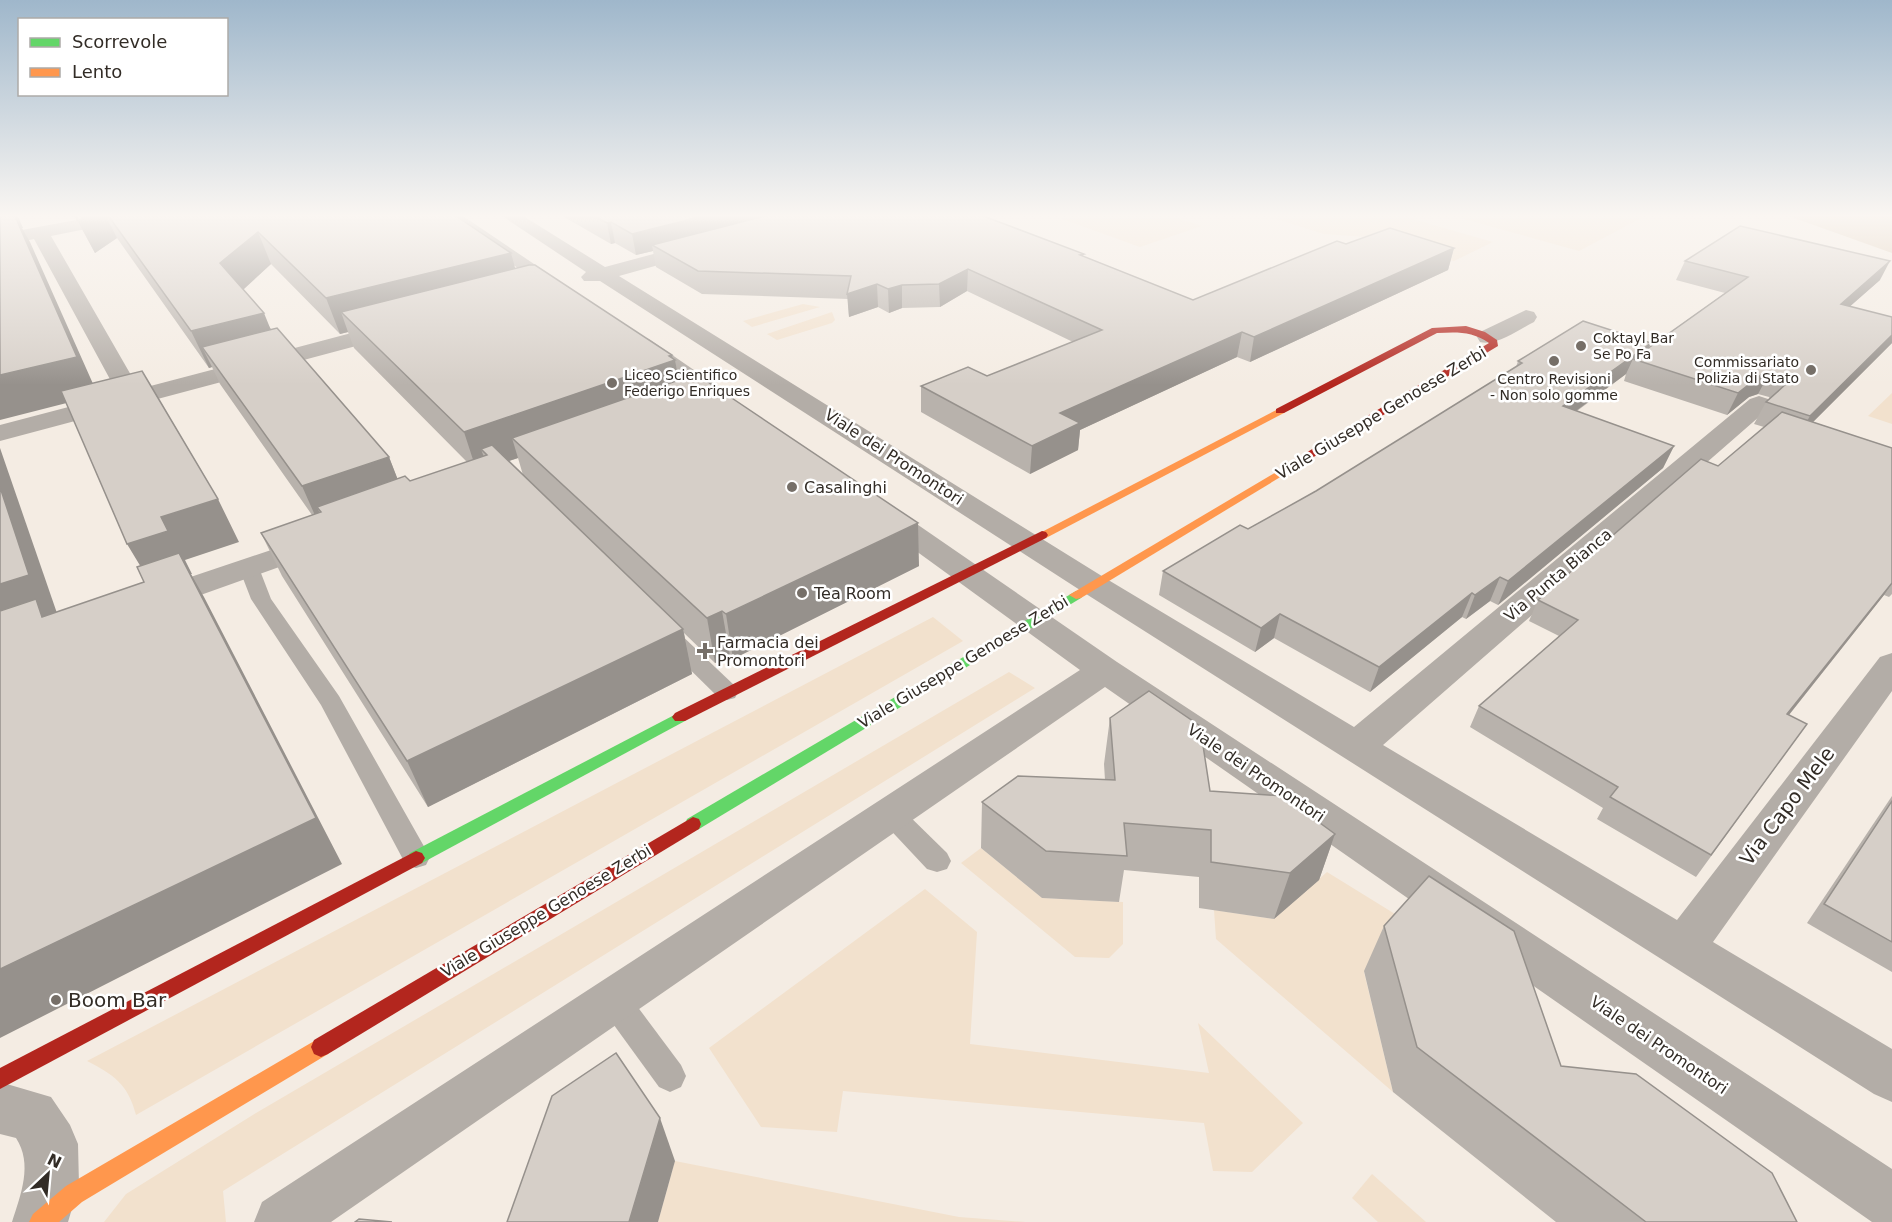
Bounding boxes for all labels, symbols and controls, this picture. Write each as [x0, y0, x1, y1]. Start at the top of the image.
legend [18, 18, 228, 96]
text: Scorrevole [72, 31, 167, 52]
text: Lento [72, 61, 122, 82]
place label: Coktayl Bar Se Po Fa [1593, 330, 1674, 362]
marker: Coktayl Bar Se Po Fa [1574, 339, 1588, 353]
street label: Viale Giuseppe Genoese Zerbi [1272, 343, 1490, 483]
marker: Centro Revisioni - Non solo gomme [1547, 354, 1561, 368]
place label: Commissariato Polizia di Stato [1694, 354, 1799, 386]
marker: Commissariato Polizia di Stato [1804, 363, 1818, 377]
place label: Liceo Scientifico Federigo Enriques [624, 367, 750, 399]
place label: Centro Revisioni - Non solo gomme [1490, 371, 1618, 403]
marker: Liceo Scientifico Federigo Enriques [605, 376, 619, 390]
street label: Viale dei Promontori [821, 405, 967, 509]
place label: Casalinghi [804, 478, 887, 497]
marker: Casalinghi [785, 480, 799, 494]
street label: Via Punta Bianca [1500, 524, 1616, 626]
place label: Tea Room [813, 584, 891, 603]
marker: Tea Room [795, 586, 809, 600]
street label: Viale Giuseppe Genoese Zerbi [854, 592, 1072, 732]
place label: Farmacia dei Promontori [717, 633, 819, 670]
marker: Farmacia dei Promontori [698, 644, 712, 658]
street label: Viale dei Promontori [1184, 720, 1328, 826]
street label: Via Capo Mele [1735, 742, 1839, 870]
street label: Viale Giuseppe Genoese Zerbi [437, 841, 655, 981]
place label: Boom Bar [68, 988, 167, 1012]
street label: Viale dei Promontori [1587, 992, 1731, 1098]
marker: Boom Bar [49, 993, 63, 1007]
north arrow [18, 1144, 78, 1204]
text: N [44, 1149, 65, 1172]

